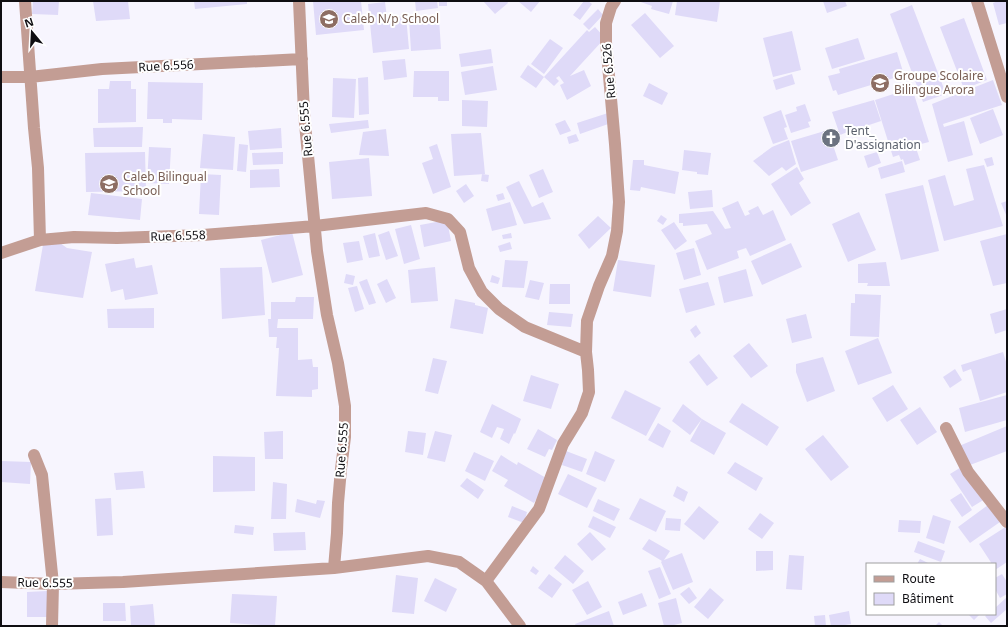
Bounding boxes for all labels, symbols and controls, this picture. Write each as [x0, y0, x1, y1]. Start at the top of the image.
school or university icon: Caleb N/p School [318, 8, 340, 30]
place label: Caleb N/p School [343, 10, 439, 27]
north arrow [12, 12, 52, 52]
text: N [22, 13, 35, 31]
street label: Rue 6.526 [598, 43, 619, 99]
street label: Rue 6.556 [138, 56, 194, 75]
place label: Groupe Scolaire Bilingue Arora [894, 67, 984, 98]
school or university icon: Groupe Scolaire Bilingue Arora [869, 72, 891, 94]
street label: Rue 6.555 [295, 101, 316, 157]
place label: Tent_ D'assignation [845, 122, 921, 153]
church icon: Tent_ D'assignation [820, 127, 842, 149]
place label: Caleb Bilingual School [123, 168, 207, 199]
school or university icon: Caleb Bilingual School [98, 173, 120, 195]
street label: Rue 6.558 [150, 226, 206, 245]
street label: Rue 6.555 [331, 422, 352, 478]
legend [866, 563, 996, 615]
text: Route [902, 570, 935, 587]
street label: Rue 6.555 [17, 574, 73, 591]
text: Bâtiment [902, 590, 954, 607]

